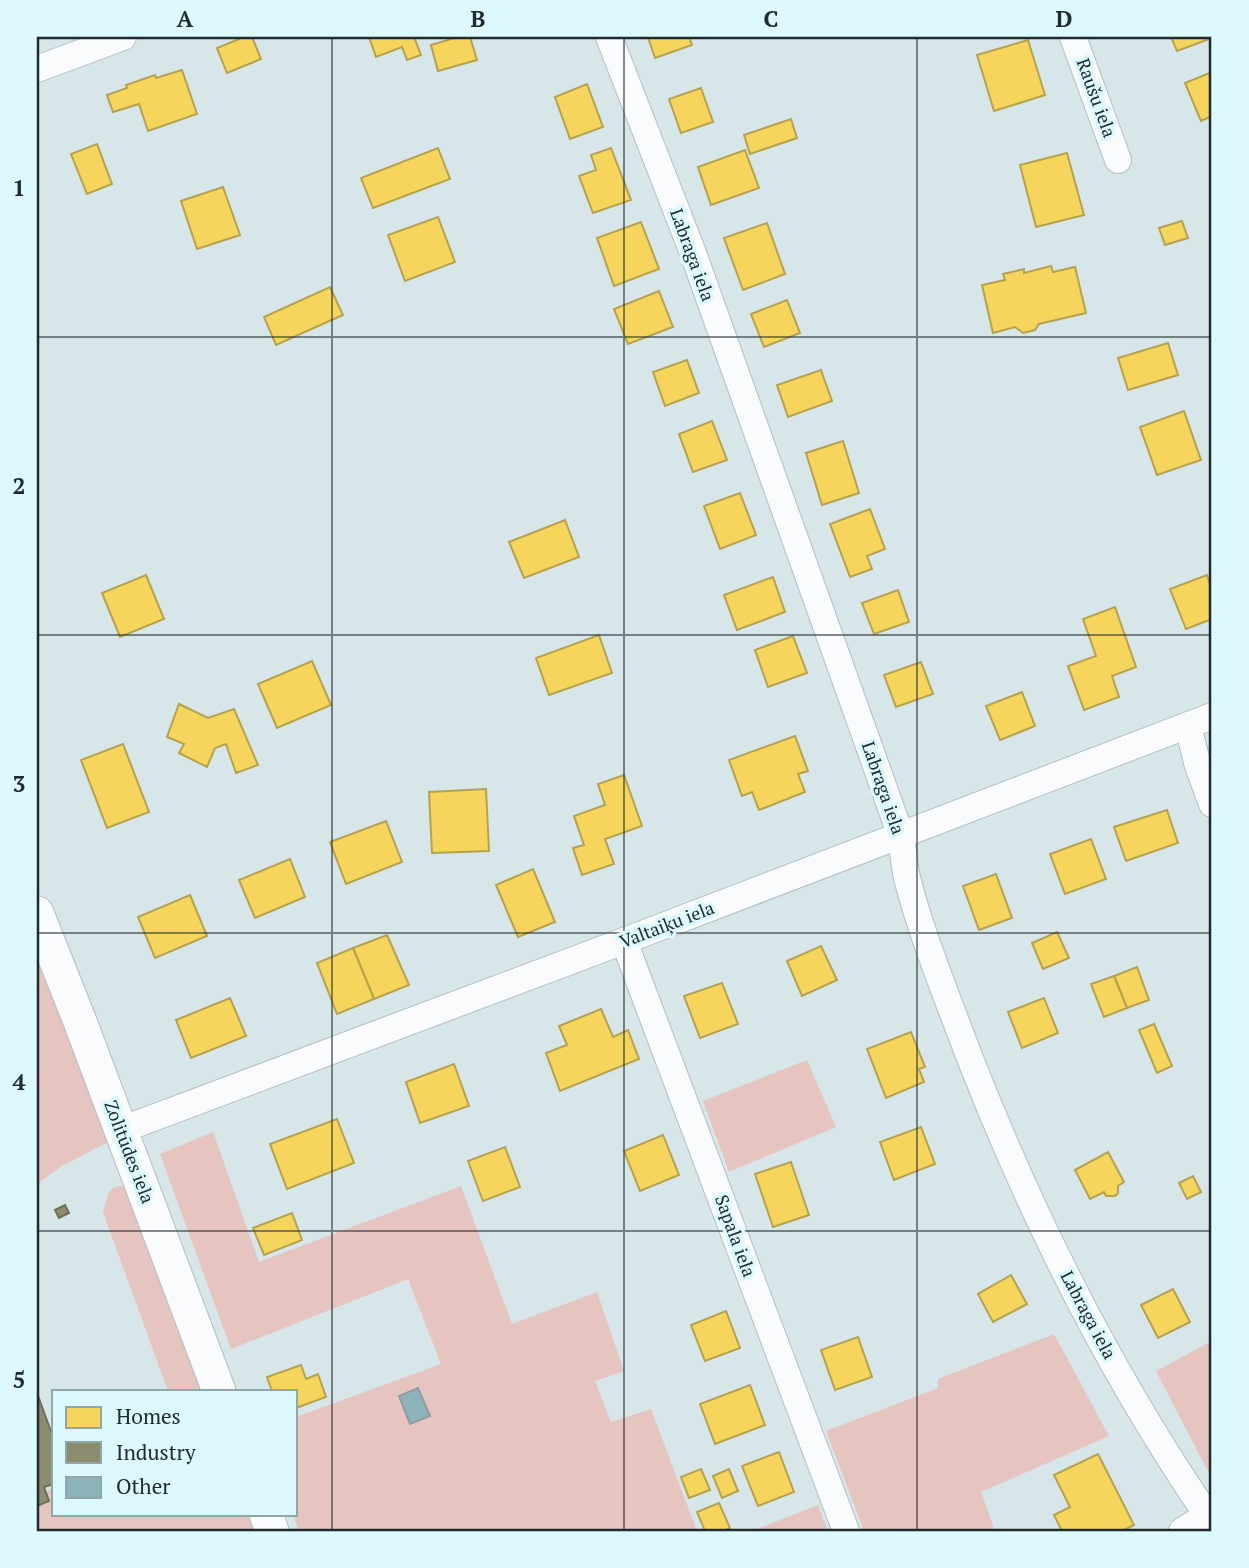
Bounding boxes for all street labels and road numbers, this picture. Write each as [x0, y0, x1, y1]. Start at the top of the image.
street label: Raušu iela [1072, 55, 1122, 140]
street label: Labraga iela [665, 205, 721, 304]
street label: Labraga iela [857, 738, 911, 837]
street label: Valtaiķu iela [616, 895, 717, 953]
street label: Zolitūdes iela [99, 1097, 161, 1207]
street label: Sapala iela [710, 1191, 762, 1280]
street label: Labraga iela [1056, 1266, 1122, 1363]

